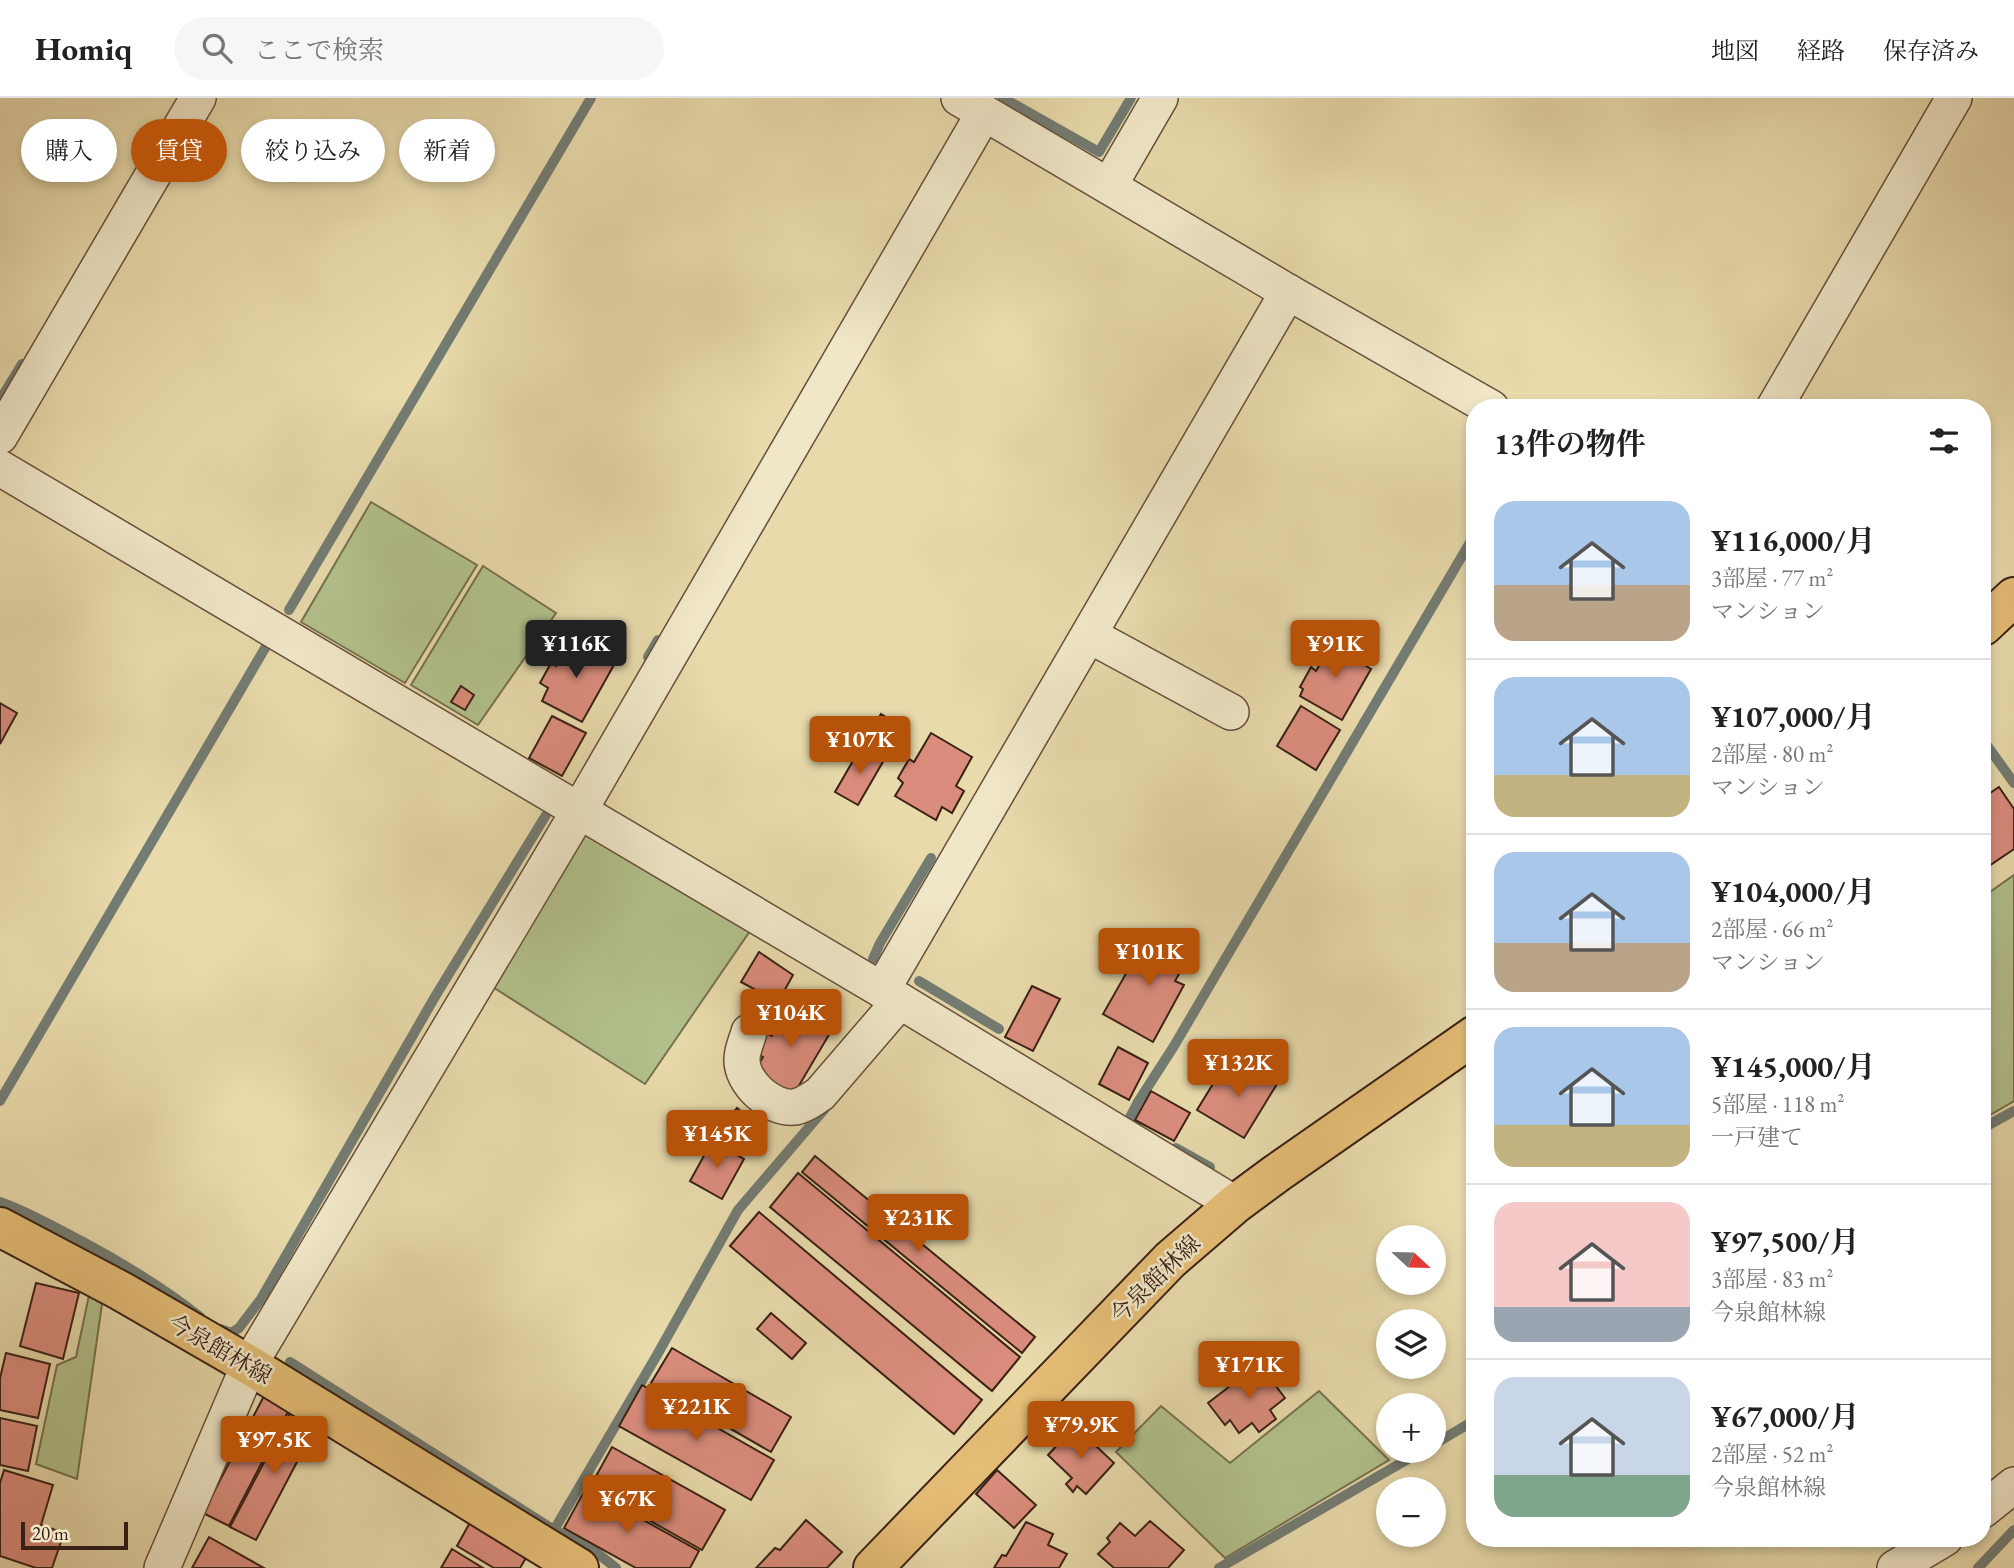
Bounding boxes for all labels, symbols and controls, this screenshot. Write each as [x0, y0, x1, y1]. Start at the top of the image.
search box [174, 17, 664, 80]
text: Homiq [35, 27, 132, 70]
icon: search [198, 29, 236, 67]
text: ここで検索 [254, 33, 384, 67]
text: 地図 [1711, 35, 1759, 66]
text: 経路 [1797, 35, 1845, 66]
text: 保存済み [1883, 35, 1979, 66]
chip: 購入 [21, 119, 117, 182]
chip: 賃貸 [131, 119, 227, 182]
chip: 絞り込み [241, 119, 385, 182]
chip: 新着 [399, 119, 495, 182]
icon: filters [1925, 422, 1963, 460]
text: 13件の物件 [1494, 424, 1646, 463]
text: ¥116,000/月 [1711, 521, 1875, 560]
icon: home [1550, 529, 1634, 613]
text: 3部屋 · 77 m² [1711, 563, 1833, 593]
text: マンション [1711, 596, 1825, 626]
pin: ¥116K [527, 620, 625, 680]
pin: ¥91K [1294, 620, 1376, 680]
text: ¥116K [541, 628, 611, 658]
text: ¥91K [1307, 628, 1363, 658]
text: ¥107,000/月 [1711, 697, 1875, 736]
icon: home [1550, 705, 1634, 789]
pin: ¥107K [811, 716, 909, 776]
text: ¥107K [825, 724, 895, 754]
text: 2部屋 · 80 m² [1711, 739, 1833, 769]
text: マンション [1711, 772, 1825, 802]
text: ¥104,000/月 [1711, 872, 1875, 911]
icon: home [1550, 880, 1634, 964]
text: 2部屋 · 66 m² [1711, 914, 1833, 944]
pin: ¥101K [1100, 928, 1198, 988]
text: ¥101K [1114, 936, 1184, 966]
text: マンション [1711, 947, 1825, 977]
pin: ¥104K [742, 990, 840, 1049]
text: ¥104K [756, 997, 826, 1027]
pin: ¥132K [1189, 1040, 1287, 1099]
text: ¥132K [1203, 1047, 1273, 1077]
text: ¥145,000/月 [1711, 1047, 1875, 1086]
icon: home [1550, 1055, 1634, 1139]
text: 5部屋 · 118 m² [1711, 1089, 1844, 1119]
pin: ¥145K [668, 1110, 766, 1170]
text: ¥145K [682, 1118, 752, 1148]
text: 一戸建て [1711, 1122, 1803, 1152]
pin: ¥231K [869, 1194, 967, 1254]
text: ¥231K [883, 1202, 953, 1232]
text: ¥97,500/月 [1711, 1222, 1860, 1261]
north arrow [1376, 1225, 1446, 1295]
map controls [1376, 1225, 1446, 1547]
street label: 今泉館林線 [1103, 1228, 1207, 1330]
icon: home [1550, 1230, 1634, 1314]
text: 3部屋 · 83 m² [1711, 1264, 1833, 1294]
text: 今泉館林線 [1711, 1297, 1826, 1327]
street label: 今泉館林線 [163, 1307, 277, 1391]
button: layers [1376, 1309, 1446, 1379]
pin: ¥171K [1200, 1342, 1298, 1401]
text: ¥171K [1214, 1349, 1284, 1379]
pin: ¥221K [647, 1384, 745, 1443]
text: ¥221K [661, 1391, 731, 1421]
button: + [1376, 1393, 1446, 1463]
text: ¥67,000/月 [1711, 1397, 1860, 1436]
pin: ¥79.9K [1024, 1402, 1138, 1461]
icon: home [1550, 1405, 1634, 1489]
text: ¥79.9K [1044, 1409, 1118, 1439]
pin: ¥97.5K [217, 1416, 331, 1476]
text: ¥97.5K [237, 1424, 311, 1454]
text: 2部屋 · 52 m² [1711, 1439, 1833, 1469]
text: 今泉館林線 [1711, 1472, 1826, 1502]
pin: ¥67K [586, 1476, 668, 1535]
button: − [1376, 1477, 1446, 1547]
text: ¥67K [599, 1483, 655, 1513]
scale bar [21, 1519, 128, 1551]
text: 20 m [32, 1521, 69, 1546]

